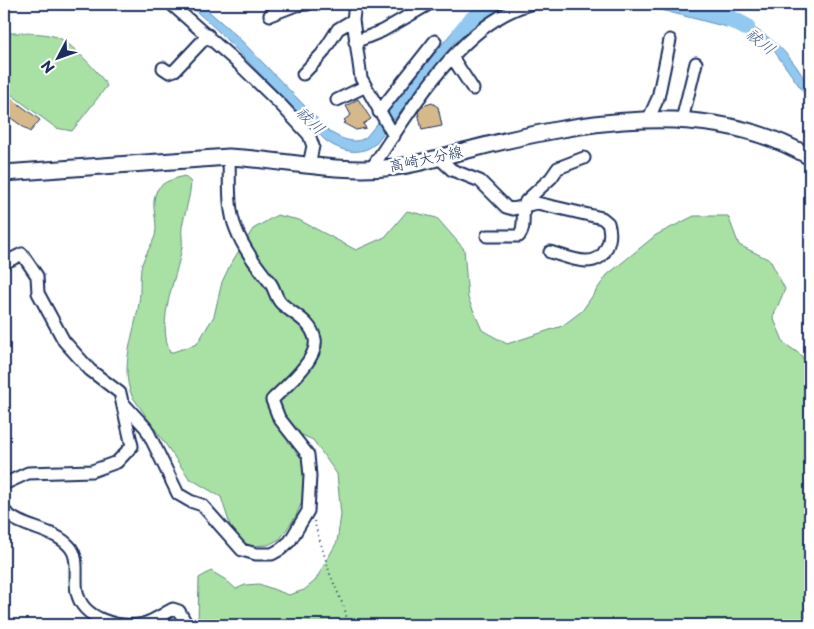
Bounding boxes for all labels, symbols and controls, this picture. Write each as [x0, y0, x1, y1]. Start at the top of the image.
water label: 祓川 [742, 21, 782, 60]
north arrow [32, 32, 82, 82]
text: N [36, 56, 59, 78]
water label: 祓川 [292, 100, 332, 139]
street label: 高崎大分線 [387, 138, 465, 177]

